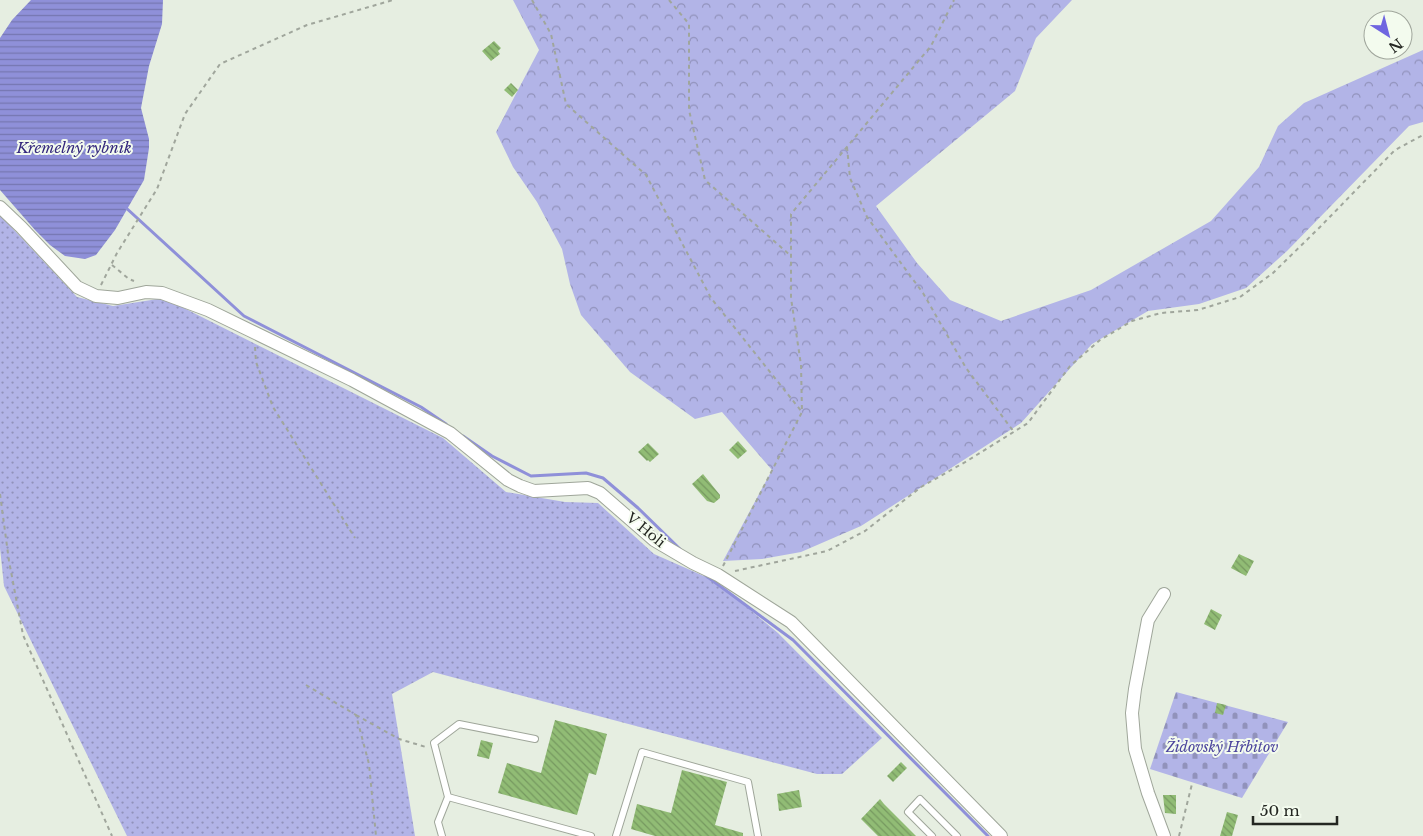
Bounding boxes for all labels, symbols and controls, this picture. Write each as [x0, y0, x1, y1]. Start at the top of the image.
north arrow [1363, 10, 1413, 60]
text: N [1385, 34, 1406, 57]
water label: Křemelný rybník [15, 138, 132, 157]
street label: V Holi [622, 508, 670, 551]
park label: Židovský Hřbitov [1165, 738, 1278, 756]
scale bar [1253, 794, 1337, 826]
text: 50 m [1260, 801, 1300, 820]

